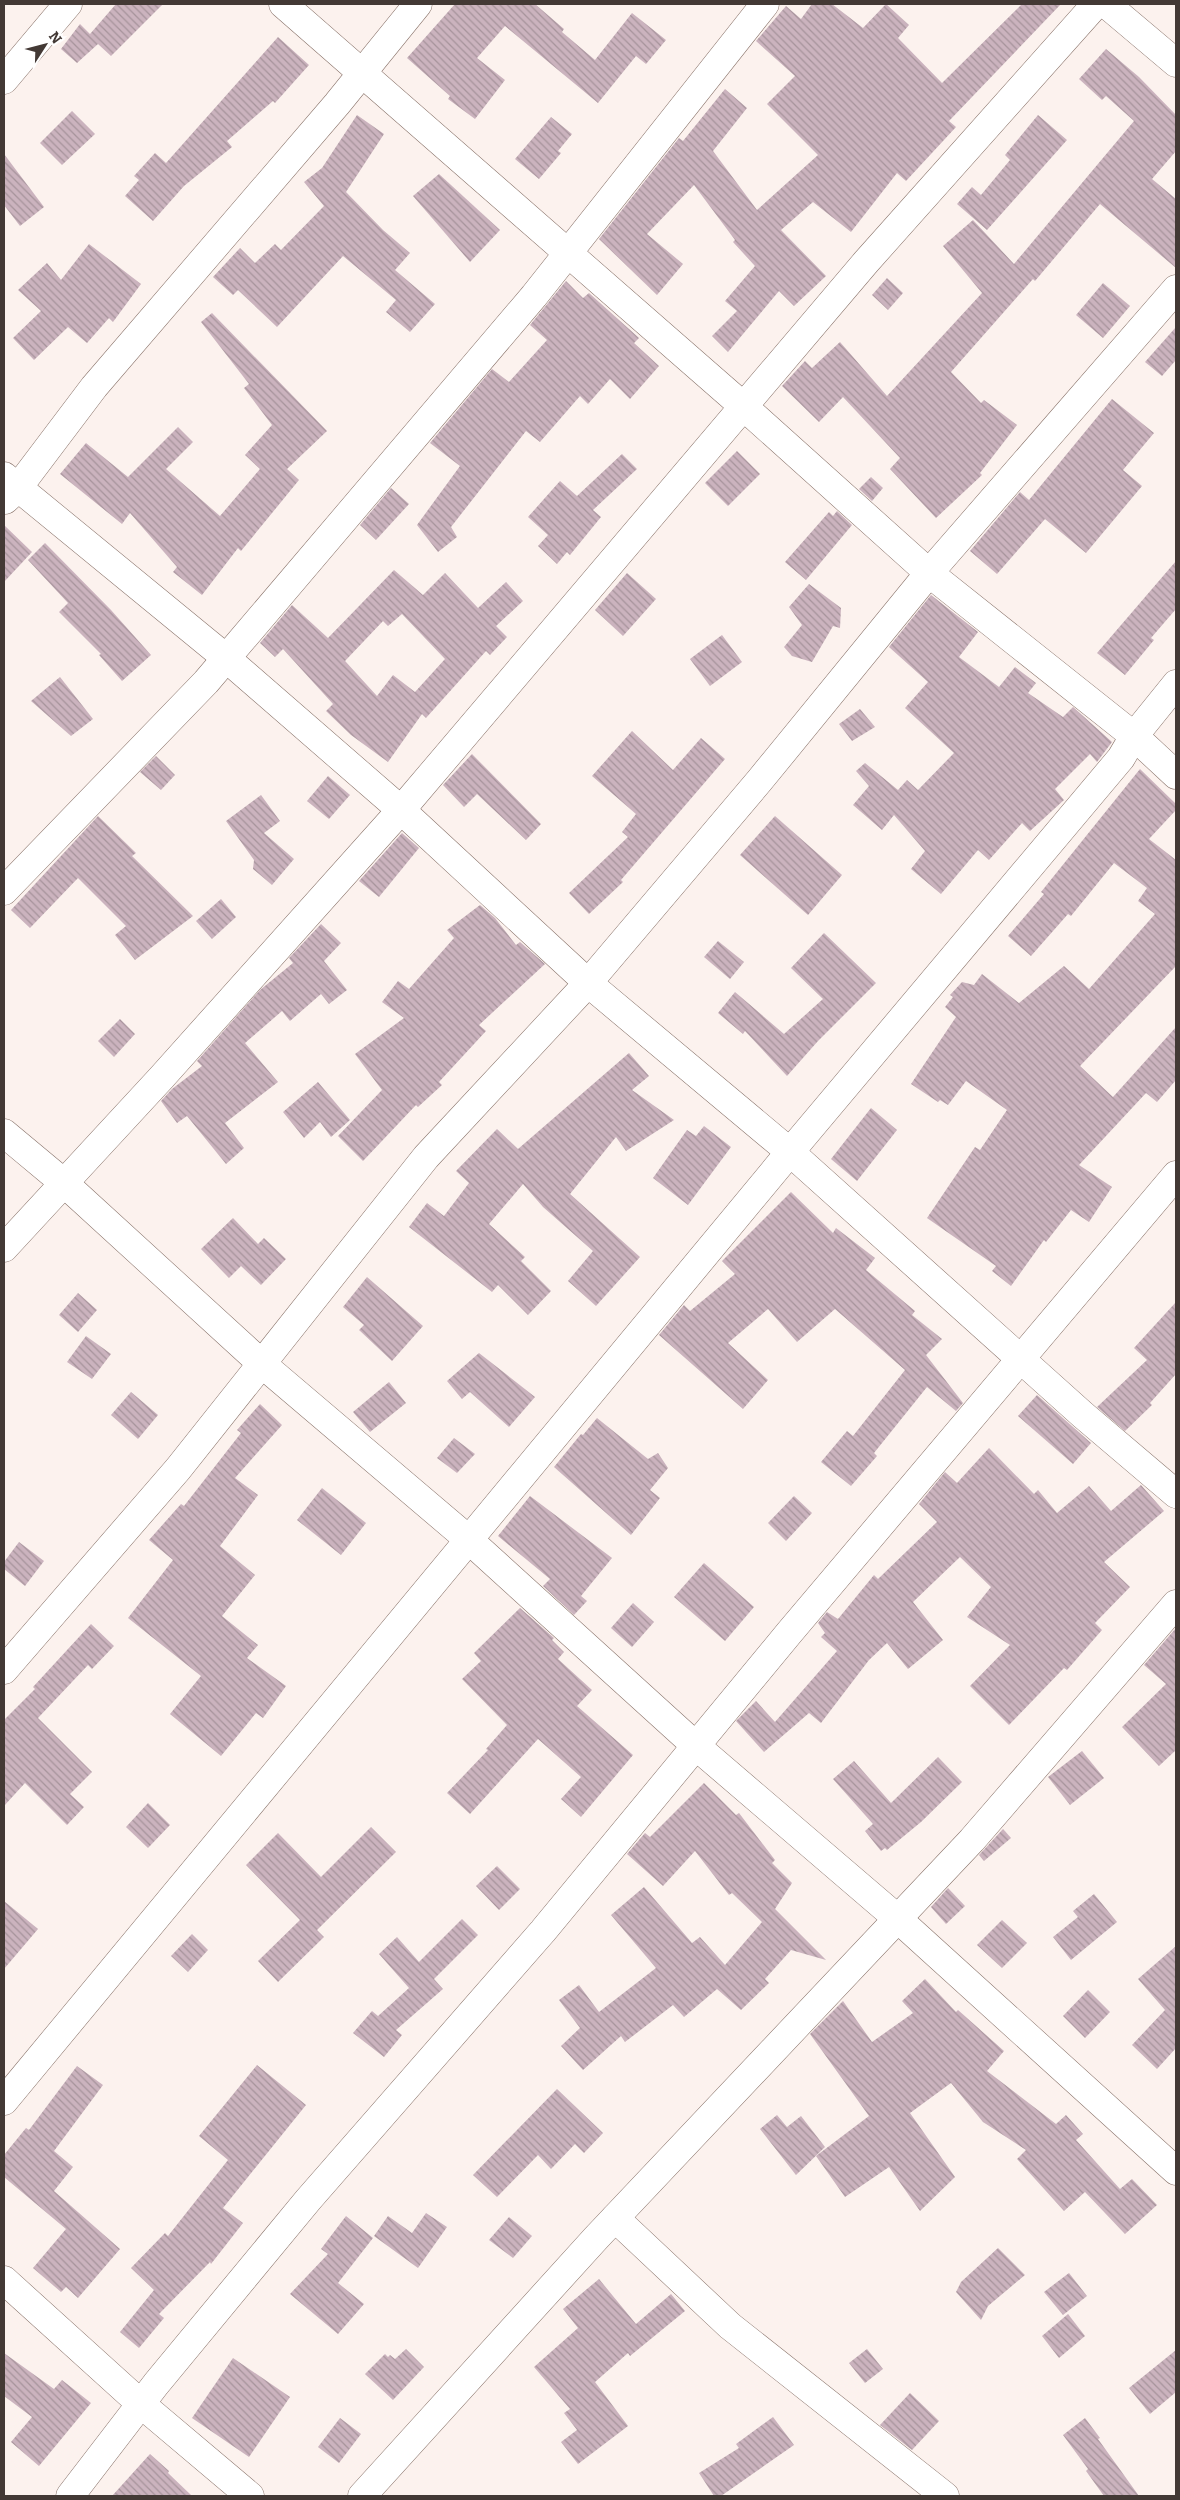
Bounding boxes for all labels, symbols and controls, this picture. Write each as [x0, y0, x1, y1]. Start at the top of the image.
north arrow [20, 20, 70, 70]
text: N [45, 28, 65, 47]

